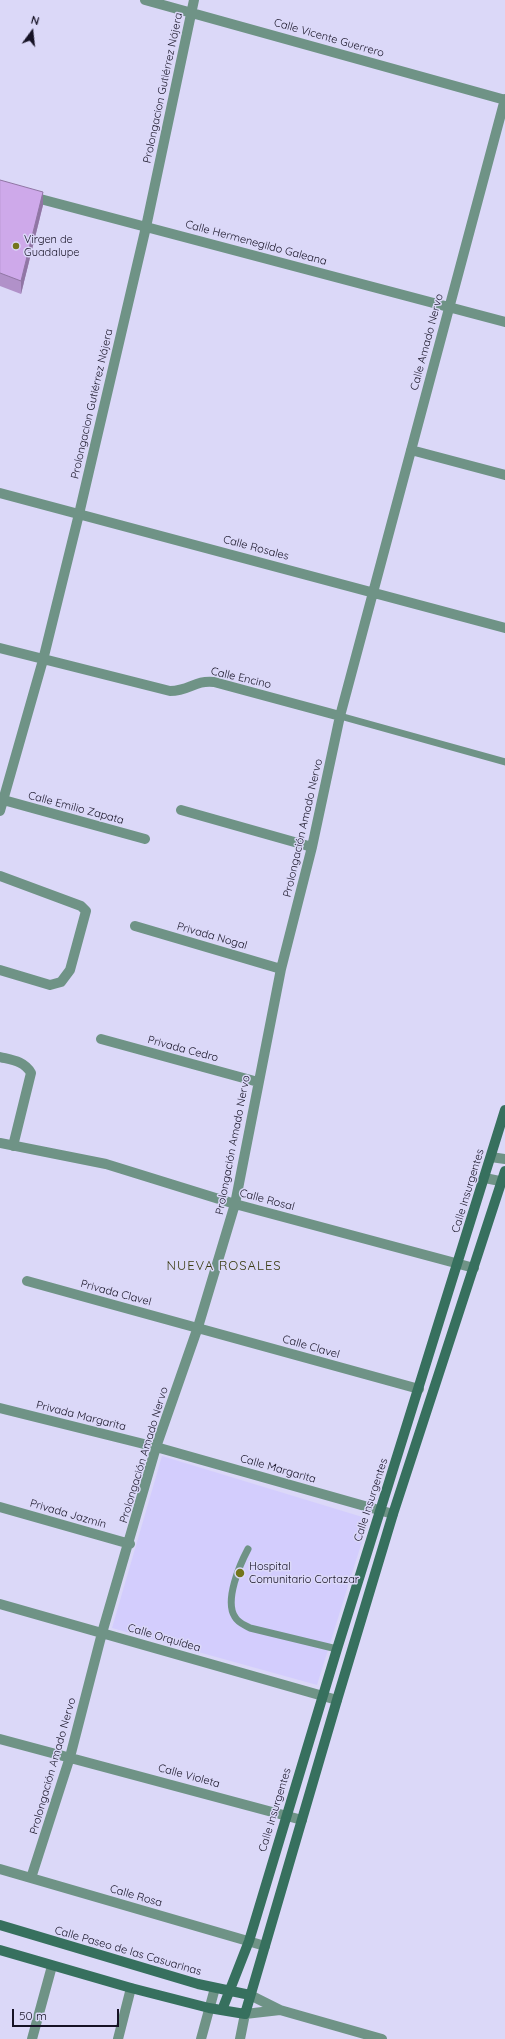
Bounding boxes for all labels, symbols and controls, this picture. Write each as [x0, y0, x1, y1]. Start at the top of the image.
street label: Prolongacion Gutiérrez Nájera [141, 11, 185, 165]
north arrow [12, 12, 52, 52]
text: N [29, 13, 41, 28]
street label: Calle Vicente Guerrero [272, 16, 386, 60]
street label: Calle Hermenegildo Galeana [184, 218, 328, 268]
place label: Virgen de Guadalupe [24, 233, 80, 259]
marker: Virgen de Guadalupe [11, 241, 21, 251]
street label: Calle Amado Nervo [408, 292, 446, 392]
street label: Prolongacion Gutiérrez Nájera [68, 328, 116, 480]
street label: Calle Rosales [222, 533, 290, 563]
street label: Calle Encino [209, 665, 273, 691]
street label: Prolongación Amado Nervo [281, 757, 325, 899]
street label: Calle Emilio Zapata [27, 789, 125, 827]
street label: Privada Nogal [175, 920, 249, 952]
street label: Privada Cedro [146, 1033, 220, 1065]
street label: Prolongación Amado Nervo [213, 1074, 253, 1216]
street label: Calle Insurgentes [449, 1148, 487, 1234]
street label: Calle Rosal [238, 1186, 296, 1214]
district label: NUEVA ROSALES [166, 1258, 282, 1274]
street label: Privada Clavel [79, 1277, 153, 1309]
street label: Calle Clavel [281, 1333, 341, 1361]
street label: Prolongación Amado Nervo [117, 1385, 171, 1525]
street label: Privada Margarita [35, 1398, 127, 1434]
street label: Calle Margarita [239, 1452, 317, 1486]
street label: Calle Insurgentes [351, 1457, 391, 1543]
street label: Privada Jazmín [28, 1497, 108, 1531]
place label: Hospital Comunitario Cortazar [249, 1560, 359, 1586]
marker: Hospital Comunitario Cortazar [234, 1567, 246, 1579]
street label: Calle Orquídea [126, 1621, 202, 1655]
street label: Prolongación Amado Nervo [27, 1696, 79, 1836]
street label: Calle Violeta [157, 1761, 221, 1791]
street label: Calle Insurgentes [256, 1767, 294, 1853]
street label: Calle Rosa [108, 1882, 164, 1910]
street label: Calle Paseo de las Casuarinas [53, 1924, 203, 1978]
scale bar [14, 2001, 121, 2027]
text: 50 m [19, 2008, 47, 2023]

